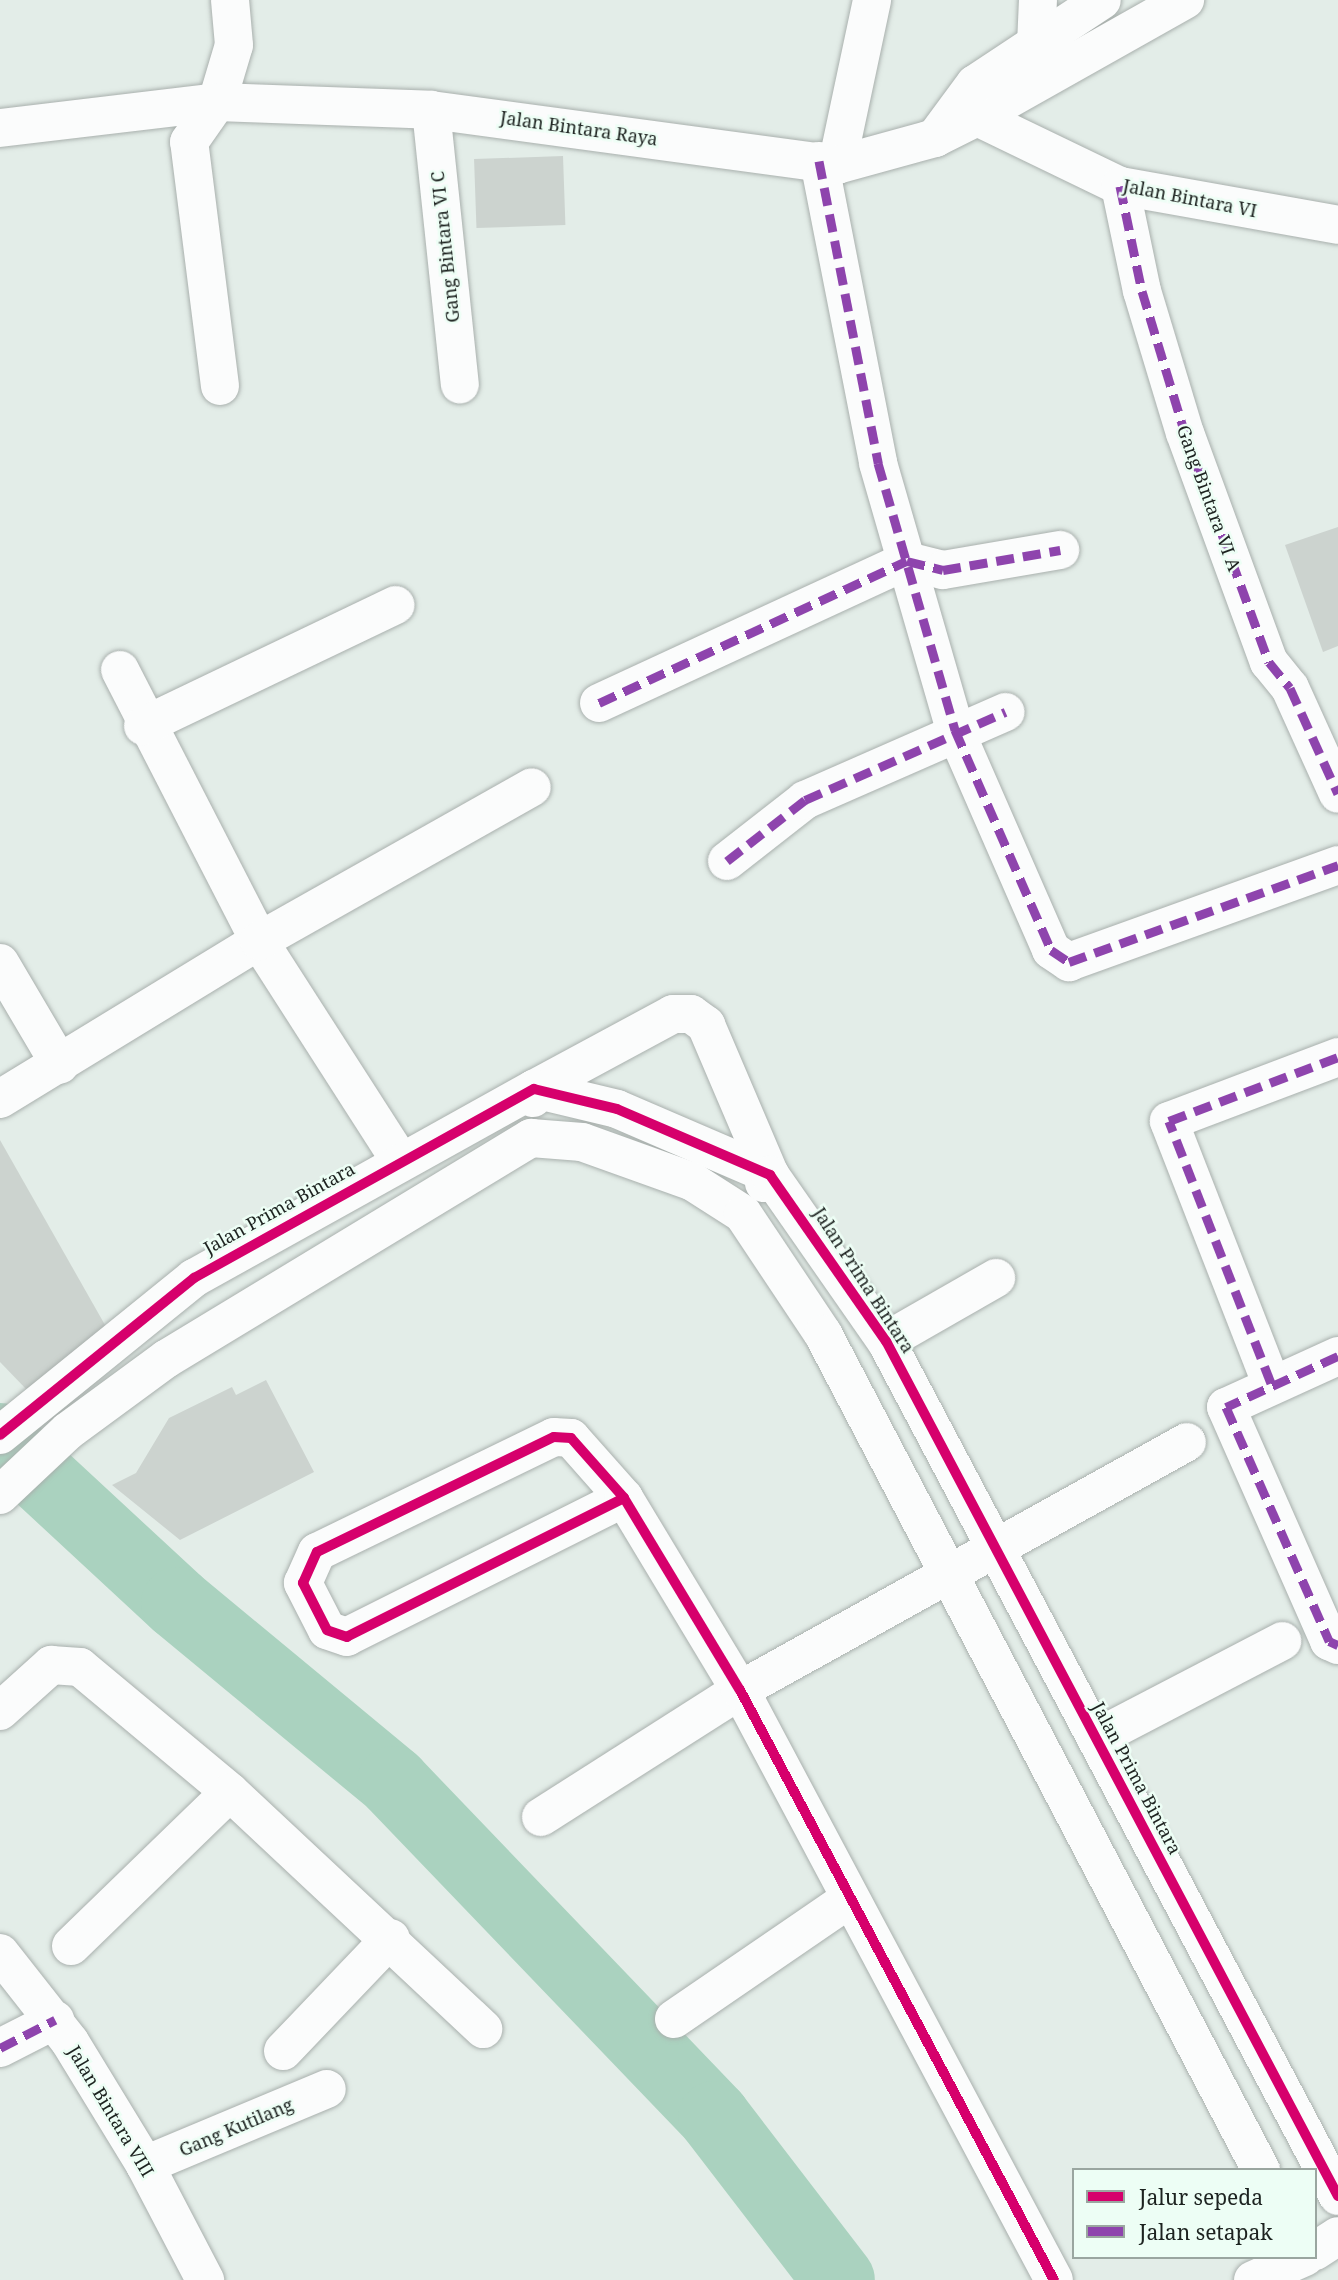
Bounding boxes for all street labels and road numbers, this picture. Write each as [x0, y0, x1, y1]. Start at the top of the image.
street label: Jalan Bintara Raya [499, 106, 659, 150]
street label: Gang Bintara VI C [426, 170, 464, 324]
street label: Jalan Bintara VI [1121, 174, 1259, 222]
street label: Gang Bintara VI A [1173, 422, 1245, 574]
street label: Jalan Prima Bintara [200, 1157, 358, 1259]
street label: Jalan Prima Bintara [809, 1203, 919, 1357]
street label: Jalan Prima Bintara [1088, 1698, 1186, 1858]
street label: Jalan Bintara VIII [63, 2042, 159, 2180]
street label: Gang Kutilang [176, 2093, 296, 2161]

